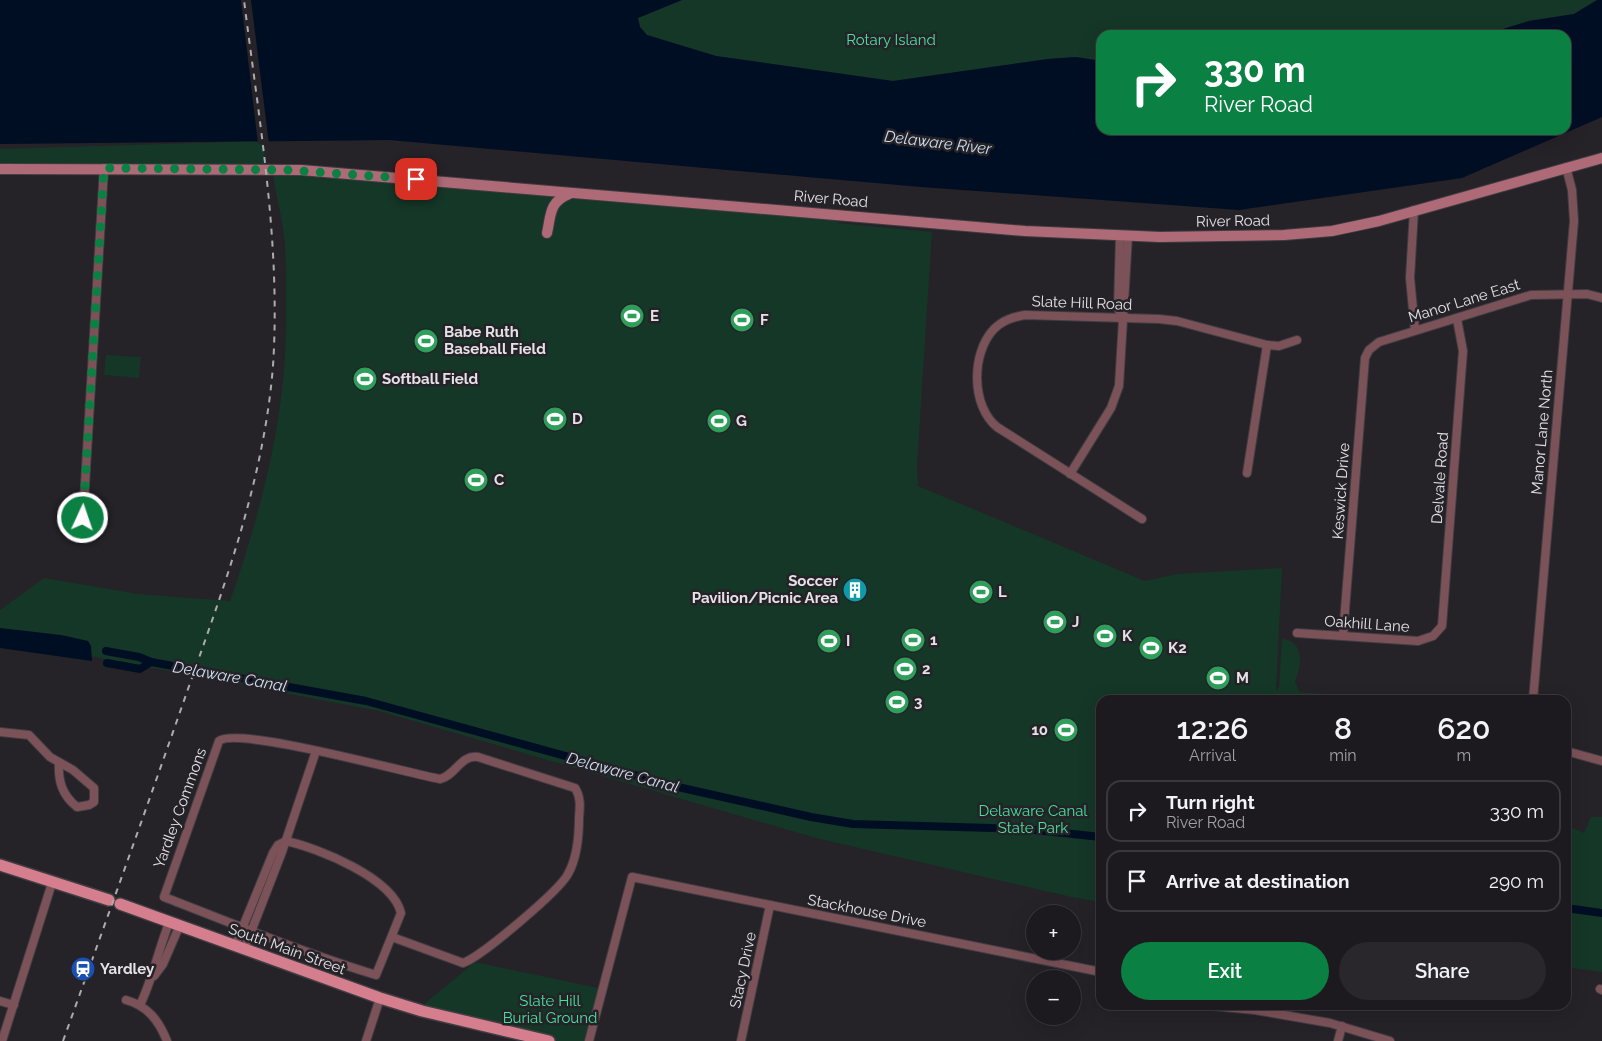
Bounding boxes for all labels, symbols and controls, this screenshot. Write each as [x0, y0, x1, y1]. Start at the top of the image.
park label: Rotary Island [846, 31, 936, 49]
text: 330 m [1204, 49, 1306, 90]
icon: right [1121, 50, 1186, 115]
text: River Road [1204, 91, 1313, 117]
water label: Delaware River [883, 126, 993, 159]
pin [395, 158, 437, 200]
icon: arrive [402, 165, 430, 193]
street label: River Road [793, 187, 869, 211]
street label: River Road [1196, 211, 1270, 231]
street label: Manor Lane East [1406, 276, 1522, 326]
street label: Slate Hill Road [1031, 292, 1133, 314]
sports icon: E [619, 303, 645, 329]
place label: E [650, 307, 659, 325]
sports icon: F [729, 307, 755, 333]
place label: F [760, 311, 769, 329]
place label: Babe Ruth Baseball Field [444, 323, 546, 358]
sports icon: Babe Ruth Baseball Field [413, 328, 439, 354]
sports icon: Softball Field [352, 366, 378, 392]
street label: Manor Lane North [1528, 369, 1556, 495]
place label: Softball Field [382, 370, 479, 388]
sports icon: D [542, 406, 568, 432]
sports icon: G [706, 408, 732, 434]
place label: D [572, 410, 583, 428]
place label: G [736, 412, 747, 430]
street label: Delvale Road [1428, 431, 1452, 525]
street label: Keswick Drive [1329, 442, 1353, 540]
sports icon: C [463, 467, 489, 493]
place label: C [494, 471, 504, 489]
position arrow [56, 491, 108, 543]
place label: Soccer Pavilion/Picnic Area [692, 572, 838, 607]
building icon: Soccer Pavilion/Picnic Area [842, 577, 868, 603]
sports icon: L [968, 579, 994, 605]
place label: L [998, 583, 1007, 601]
sports icon: J [1042, 609, 1068, 635]
street label: Oakhill Lane [1324, 612, 1410, 636]
place label: J [1072, 613, 1079, 631]
sports icon: K [1092, 623, 1118, 649]
sports icon: 1 [900, 627, 926, 653]
place label: K [1122, 627, 1133, 645]
sports icon: I [816, 628, 842, 654]
place label: 1 [930, 631, 938, 649]
place label: I [846, 632, 850, 650]
sports icon: K2 [1138, 635, 1164, 661]
place label: K2 [1168, 639, 1187, 657]
sports icon: 2 [892, 656, 918, 682]
water label: Delaware Canal [171, 657, 288, 696]
place label: 2 [922, 660, 930, 678]
sports icon: M [1205, 665, 1231, 691]
place label: M [1236, 669, 1249, 687]
sports icon: 3 [884, 689, 910, 715]
place label: 3 [914, 693, 922, 711]
text: 12:26 [1177, 711, 1249, 746]
text: 8 [1334, 711, 1352, 746]
text: 620 [1437, 711, 1490, 746]
sports icon: 10 [1053, 717, 1079, 743]
place label: 10 [1031, 721, 1048, 739]
street label: Yardley Commons [150, 745, 210, 871]
text: Arrival [1189, 746, 1236, 765]
text: min [1329, 746, 1357, 765]
text: m [1456, 746, 1471, 765]
water label: Delaware Canal [565, 748, 681, 797]
text: Turn right [1166, 791, 1255, 813]
icon: right [1123, 797, 1151, 825]
text: 330 m [1490, 800, 1544, 822]
park label: Delaware Canal State Park [979, 802, 1088, 837]
text: River Road [1166, 813, 1245, 832]
icon: arrive [1123, 867, 1151, 895]
text: Arrive at destination [1166, 870, 1350, 892]
text: 290 m [1489, 870, 1544, 892]
street label: Stackhouse Drive [806, 891, 928, 931]
map controls [1026, 905, 1081, 1025]
button: + [1026, 905, 1081, 960]
street label: South Main Street [226, 919, 348, 979]
street label: Stacy Drive [726, 930, 760, 1010]
button: Exit [1121, 942, 1329, 1000]
button: Share [1339, 942, 1546, 1000]
station icon: Yardley [70, 956, 96, 982]
place label: Yardley [100, 960, 155, 978]
button: − [1026, 970, 1081, 1025]
park label: Slate Hill Burial Ground [503, 992, 597, 1027]

